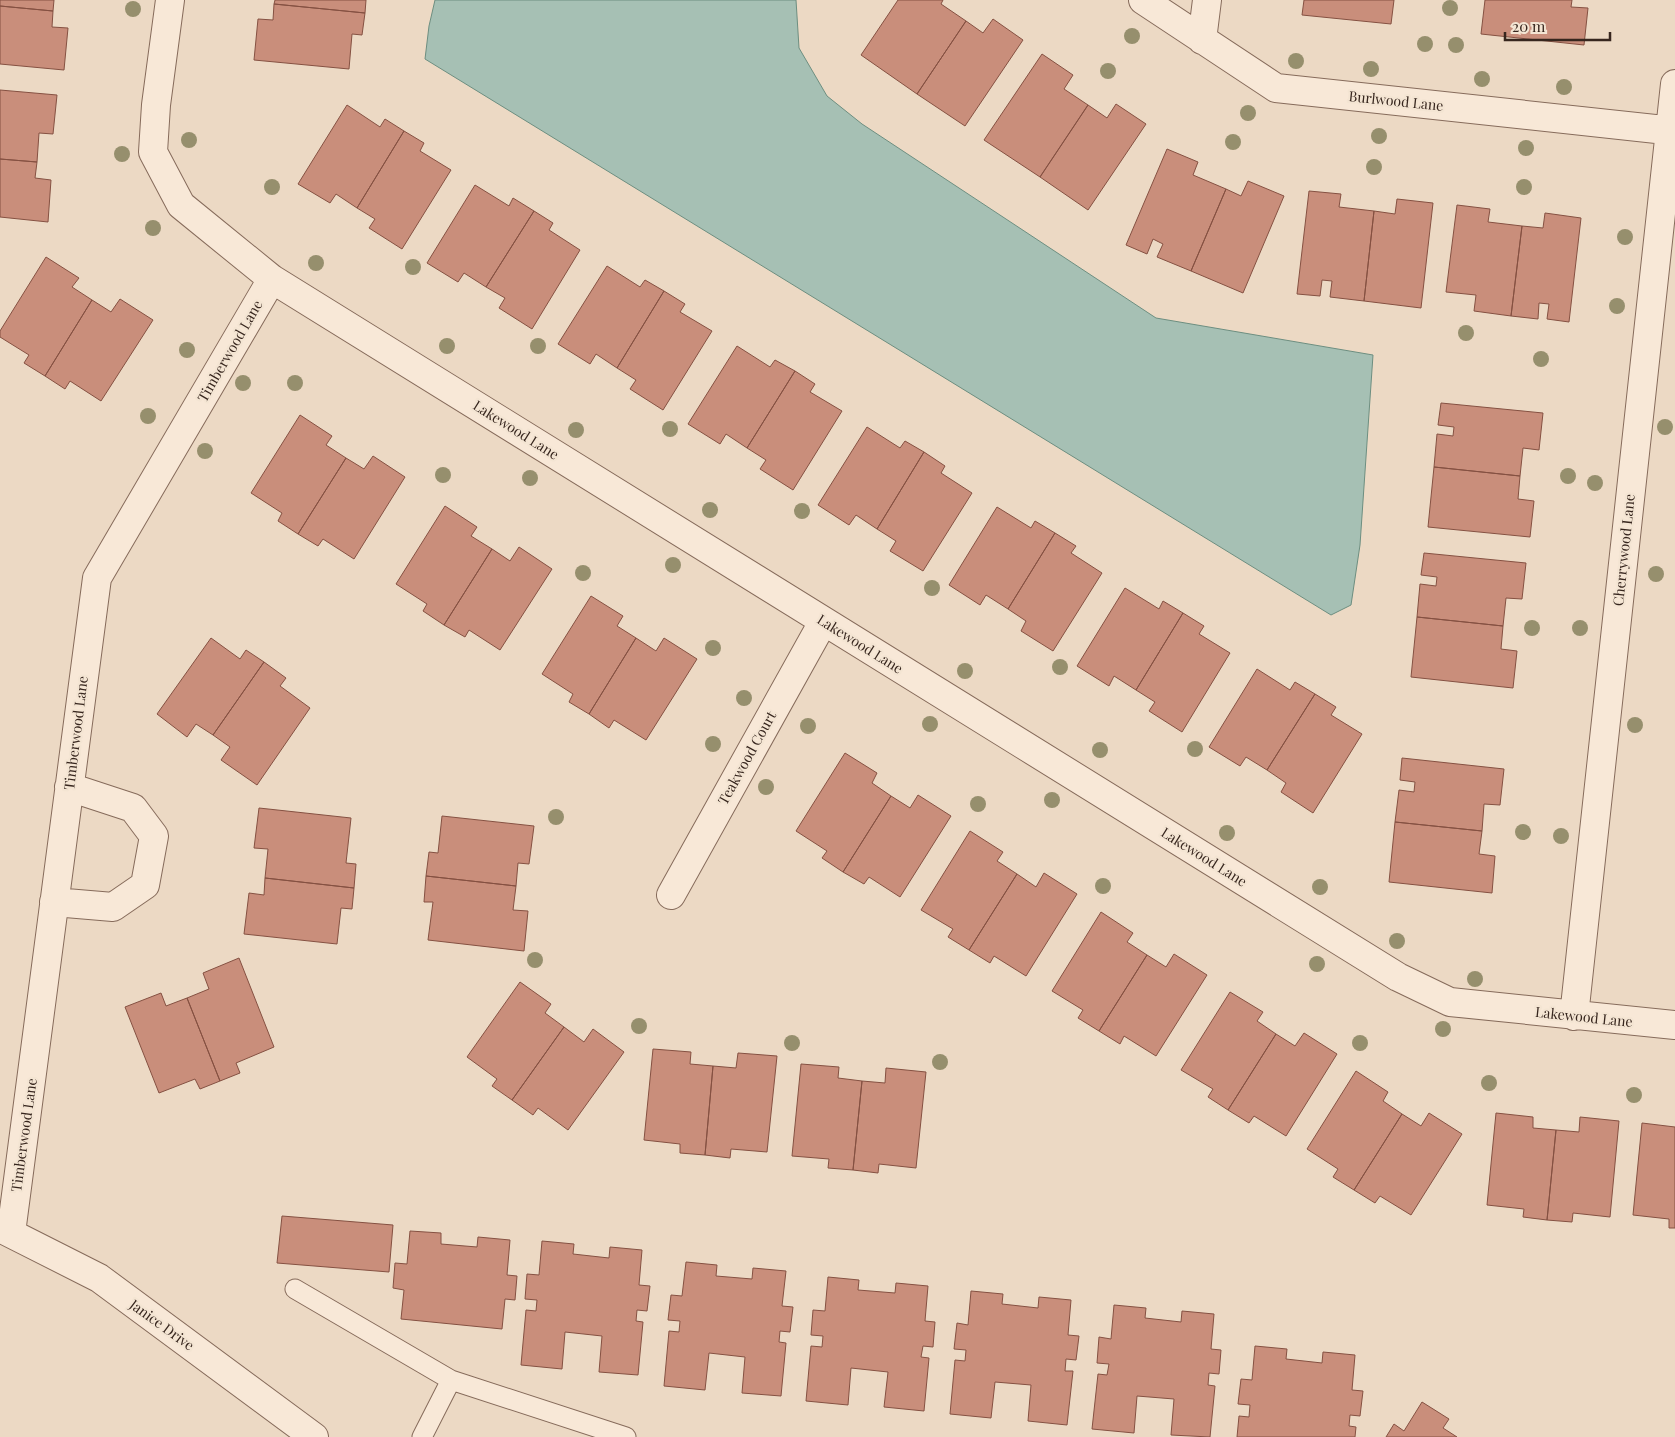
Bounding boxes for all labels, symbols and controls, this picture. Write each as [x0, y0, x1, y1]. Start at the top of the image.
scale bar [1505, 10, 1610, 42]
text: 20 m [1512, 16, 1546, 36]
street label: Burlwood Lane [1348, 86, 1444, 115]
street label: Timberwood Lane [193, 296, 266, 405]
street label: Lakewood Lane [470, 396, 563, 464]
street label: Cherrywood Lane [1608, 493, 1639, 607]
street label: Lakewood Lane [814, 610, 907, 678]
street label: Timberwood Lane [59, 675, 92, 791]
street label: Teakwood Court [713, 707, 781, 808]
street label: Lakewood Lane [1158, 823, 1251, 891]
street label: Lakewood Lane [1534, 1002, 1634, 1031]
street label: Timberwood Lane [6, 1077, 41, 1193]
street label: Janice Drive [125, 1294, 198, 1354]

